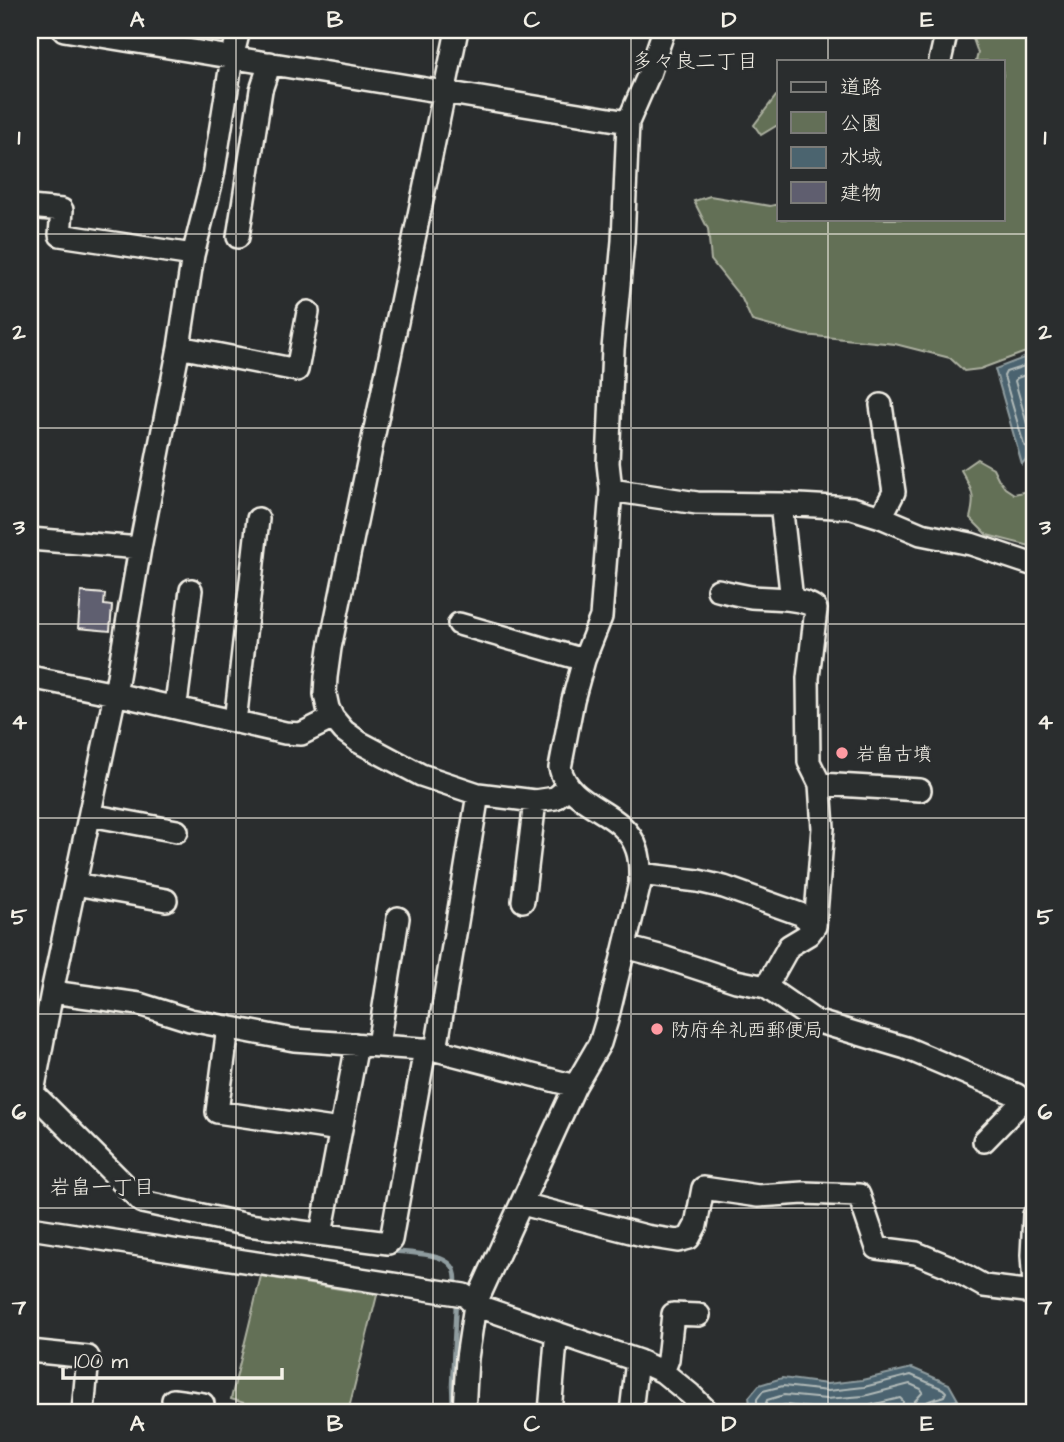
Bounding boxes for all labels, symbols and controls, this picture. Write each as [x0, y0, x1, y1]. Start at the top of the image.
text: A [130, 4, 145, 36]
text: B [327, 4, 344, 36]
text: C [524, 4, 541, 36]
text: D [722, 4, 737, 36]
text: E [920, 4, 934, 36]
district label: 多々良二丁目 [632, 47, 758, 76]
legend [777, 60, 1004, 220]
text: 道路 [840, 73, 882, 102]
text: 公園 [840, 109, 882, 138]
text: 1 [18, 121, 21, 153]
text: 1 [1044, 121, 1047, 153]
text: 水域 [840, 143, 882, 172]
text: 建物 [840, 179, 882, 208]
text: 2 [11, 316, 26, 348]
text: 2 [1037, 316, 1052, 348]
text: 3 [12, 511, 25, 543]
text: 3 [1038, 511, 1051, 543]
text: 4 [11, 706, 27, 738]
text: 4 [1037, 706, 1053, 738]
place label: 岩畠古墳 [856, 741, 932, 768]
marker: 岩畠古墳 [834, 745, 850, 761]
text: 5 [11, 901, 28, 933]
text: 5 [1037, 901, 1054, 933]
place label: 防府牟礼西郵便局 [671, 1017, 823, 1044]
marker: 防府牟礼西郵便局 [649, 1021, 665, 1037]
text: 6 [12, 1096, 27, 1128]
text: 6 [1038, 1096, 1053, 1128]
district label: 岩畠一丁目 [50, 1173, 155, 1202]
text: 7 [11, 1291, 27, 1323]
text: 7 [1037, 1291, 1053, 1323]
scale bar [63, 1337, 282, 1381]
text: 100 m [74, 1347, 129, 1376]
text: A [130, 1408, 145, 1440]
text: B [327, 1408, 344, 1440]
text: C [524, 1408, 541, 1440]
text: D [722, 1408, 737, 1440]
text: E [920, 1408, 934, 1440]

